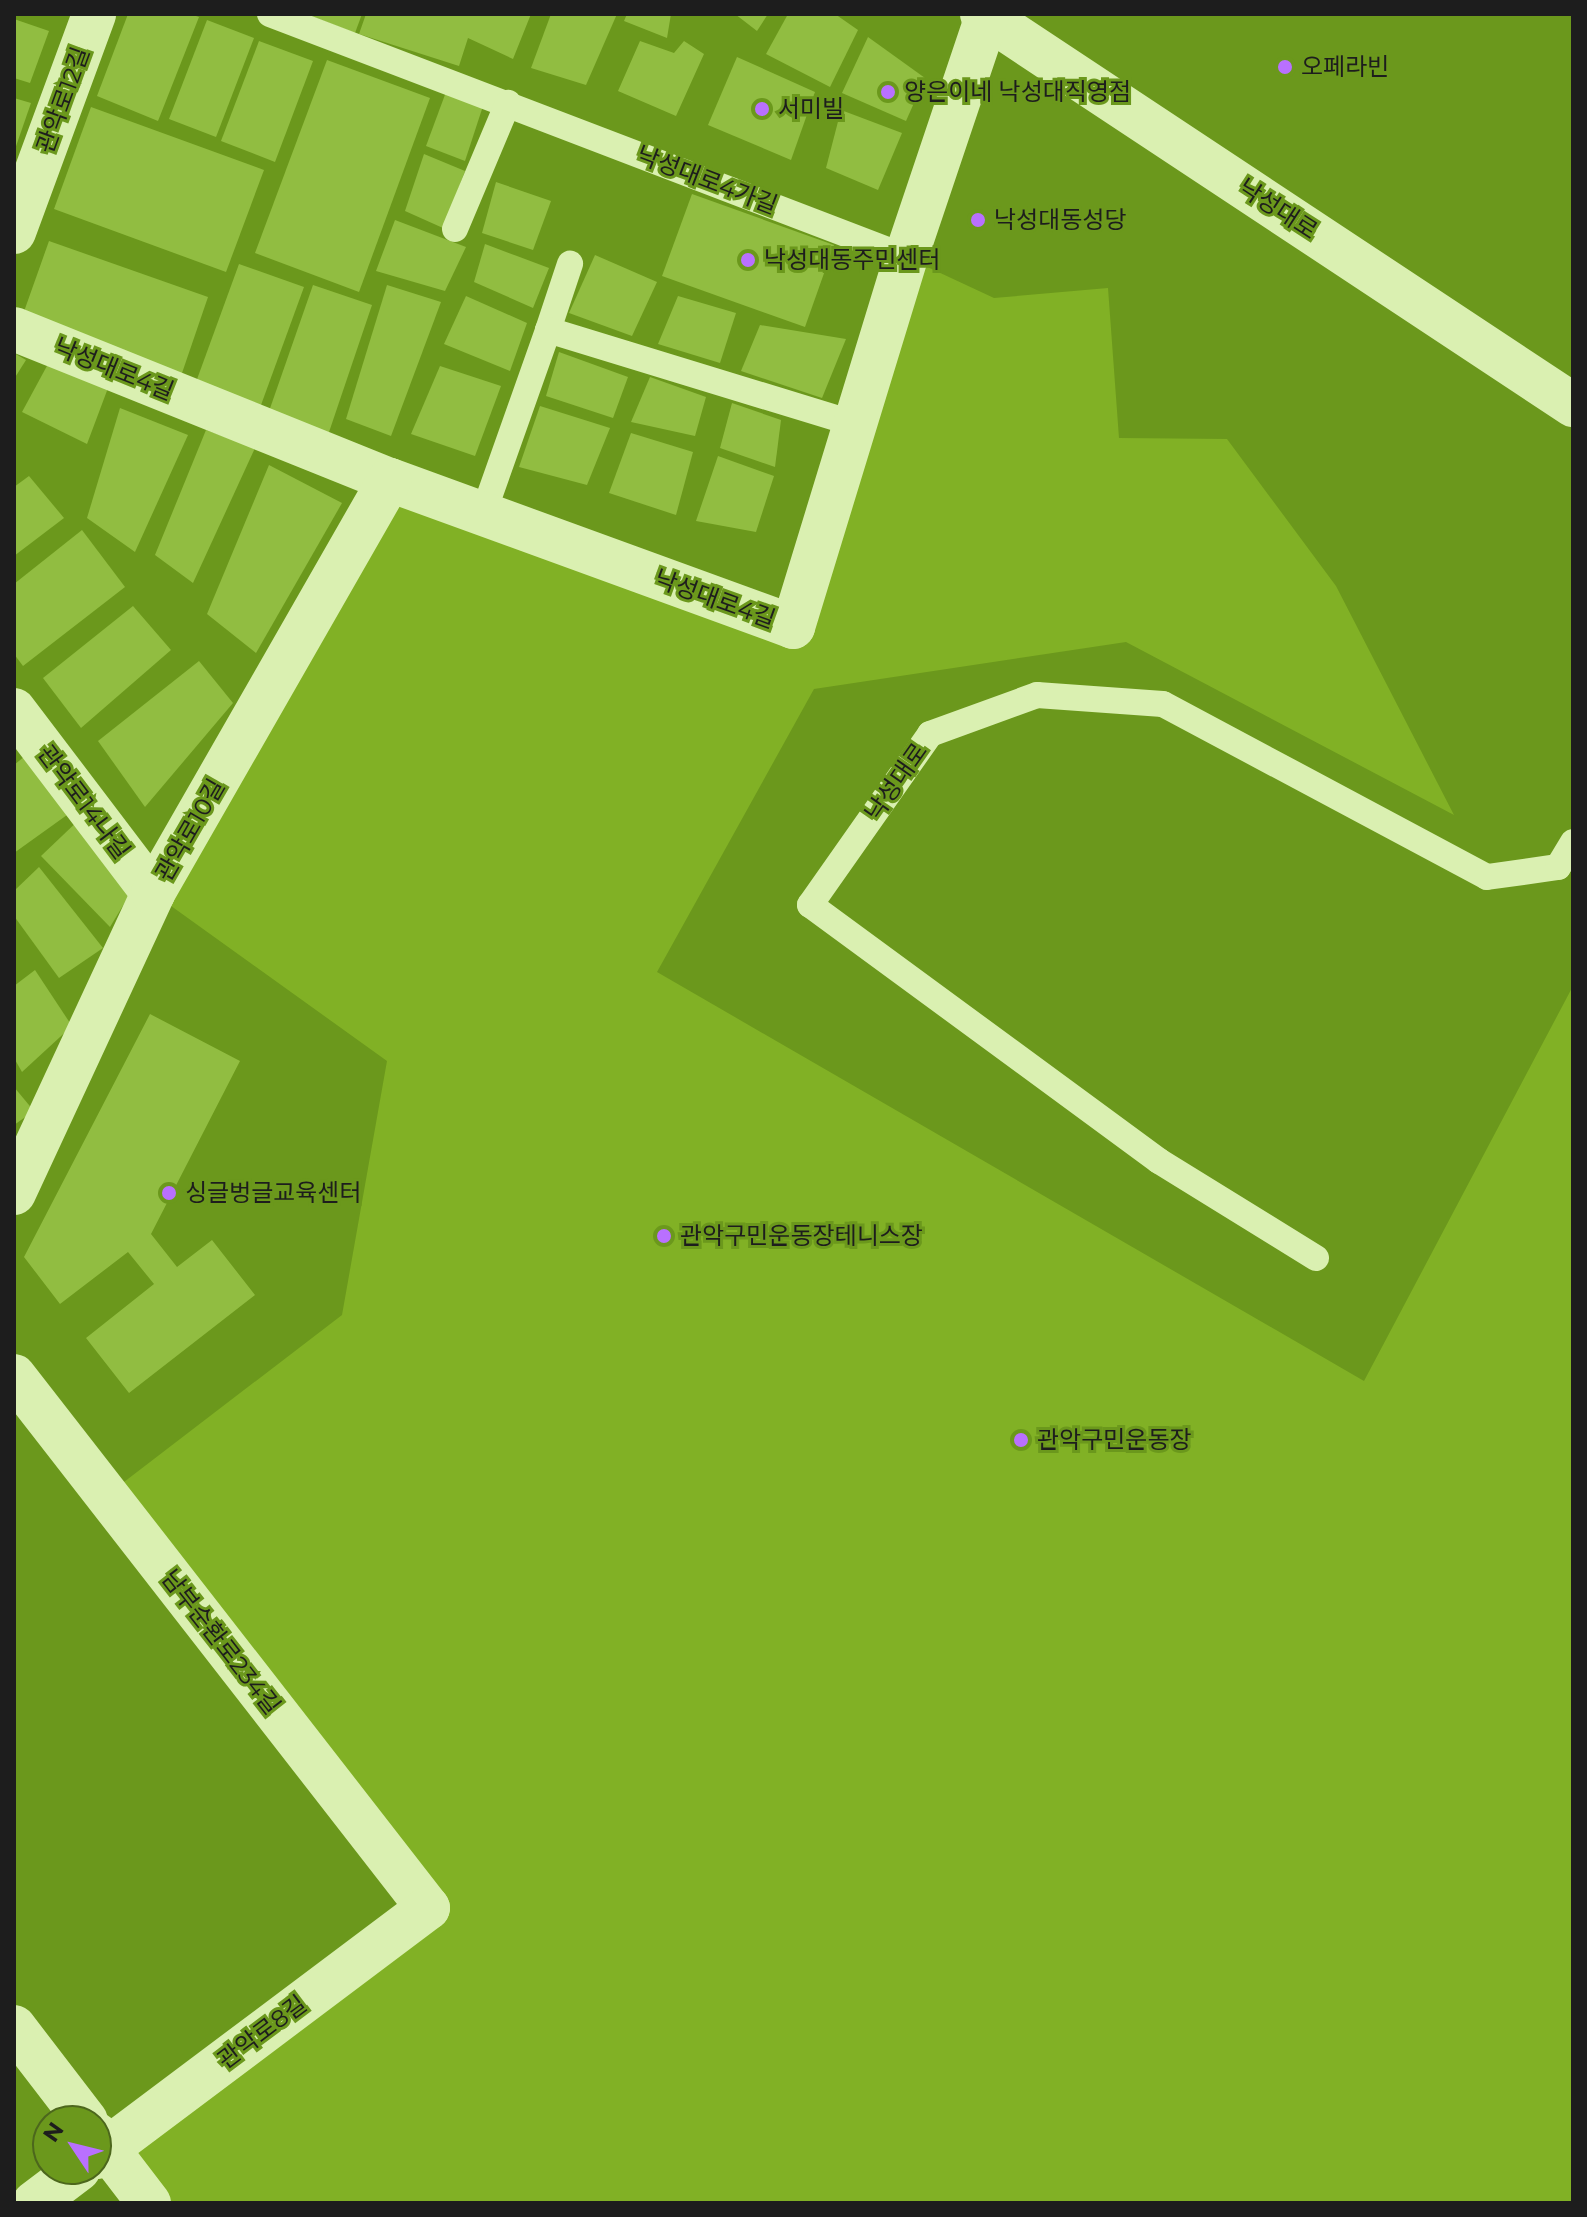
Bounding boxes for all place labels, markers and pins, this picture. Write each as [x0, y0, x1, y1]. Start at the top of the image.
place label: 오페라빈 [1301, 53, 1389, 81]
marker: 오페라빈 [1276, 58, 1294, 76]
place label: 양은이네 낙성대직영점 [904, 78, 1131, 106]
marker: 양은이네 낙성대직영점 [879, 83, 897, 101]
place label: 서미빌 [778, 95, 844, 123]
marker: 서미빌 [753, 100, 771, 118]
place label: 낙성대동성당 [994, 206, 1126, 234]
marker: 낙성대동성당 [969, 211, 987, 229]
place label: 낙성대동주민센터 [764, 246, 941, 274]
marker: 낙성대동주민센터 [739, 251, 757, 269]
place label: 싱글벙글교육센터 [185, 1179, 362, 1207]
marker: 싱글벙글교육센터 [160, 1184, 178, 1202]
place label: 관악구민운동장테니스장 [680, 1222, 923, 1250]
marker: 관악구민운동장테니스장 [655, 1227, 673, 1245]
place label: 관악구민운동장 [1037, 1426, 1192, 1454]
marker: 관악구민운동장 [1012, 1431, 1030, 1449]

